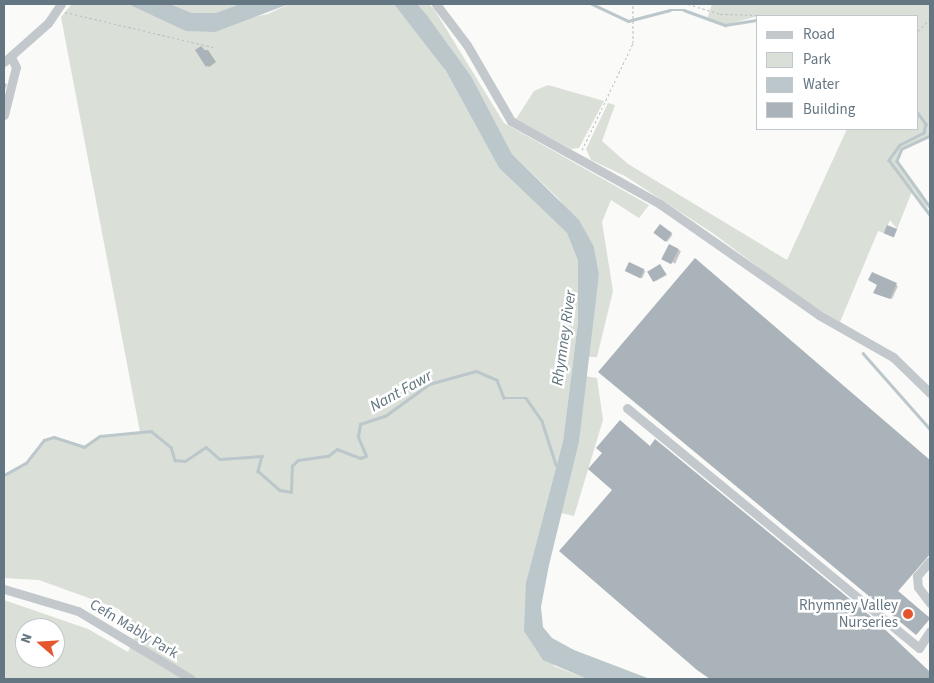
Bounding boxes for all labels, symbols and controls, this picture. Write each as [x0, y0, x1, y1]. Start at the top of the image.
legend [756, 15, 919, 130]
text: Road [803, 24, 835, 45]
text: Park [803, 49, 831, 70]
text: Water [803, 74, 839, 95]
text: Building [803, 99, 855, 120]
water label: Rhymney River [548, 289, 580, 387]
water label: Nant Fawr [367, 366, 435, 416]
street label: Cefn Mably Park [86, 595, 182, 663]
place label: Rhymney Valley Nurseries [799, 596, 898, 631]
marker: Rhymney Valley Nurseries [902, 608, 914, 620]
north arrow [15, 618, 65, 668]
text: N [16, 631, 38, 646]

